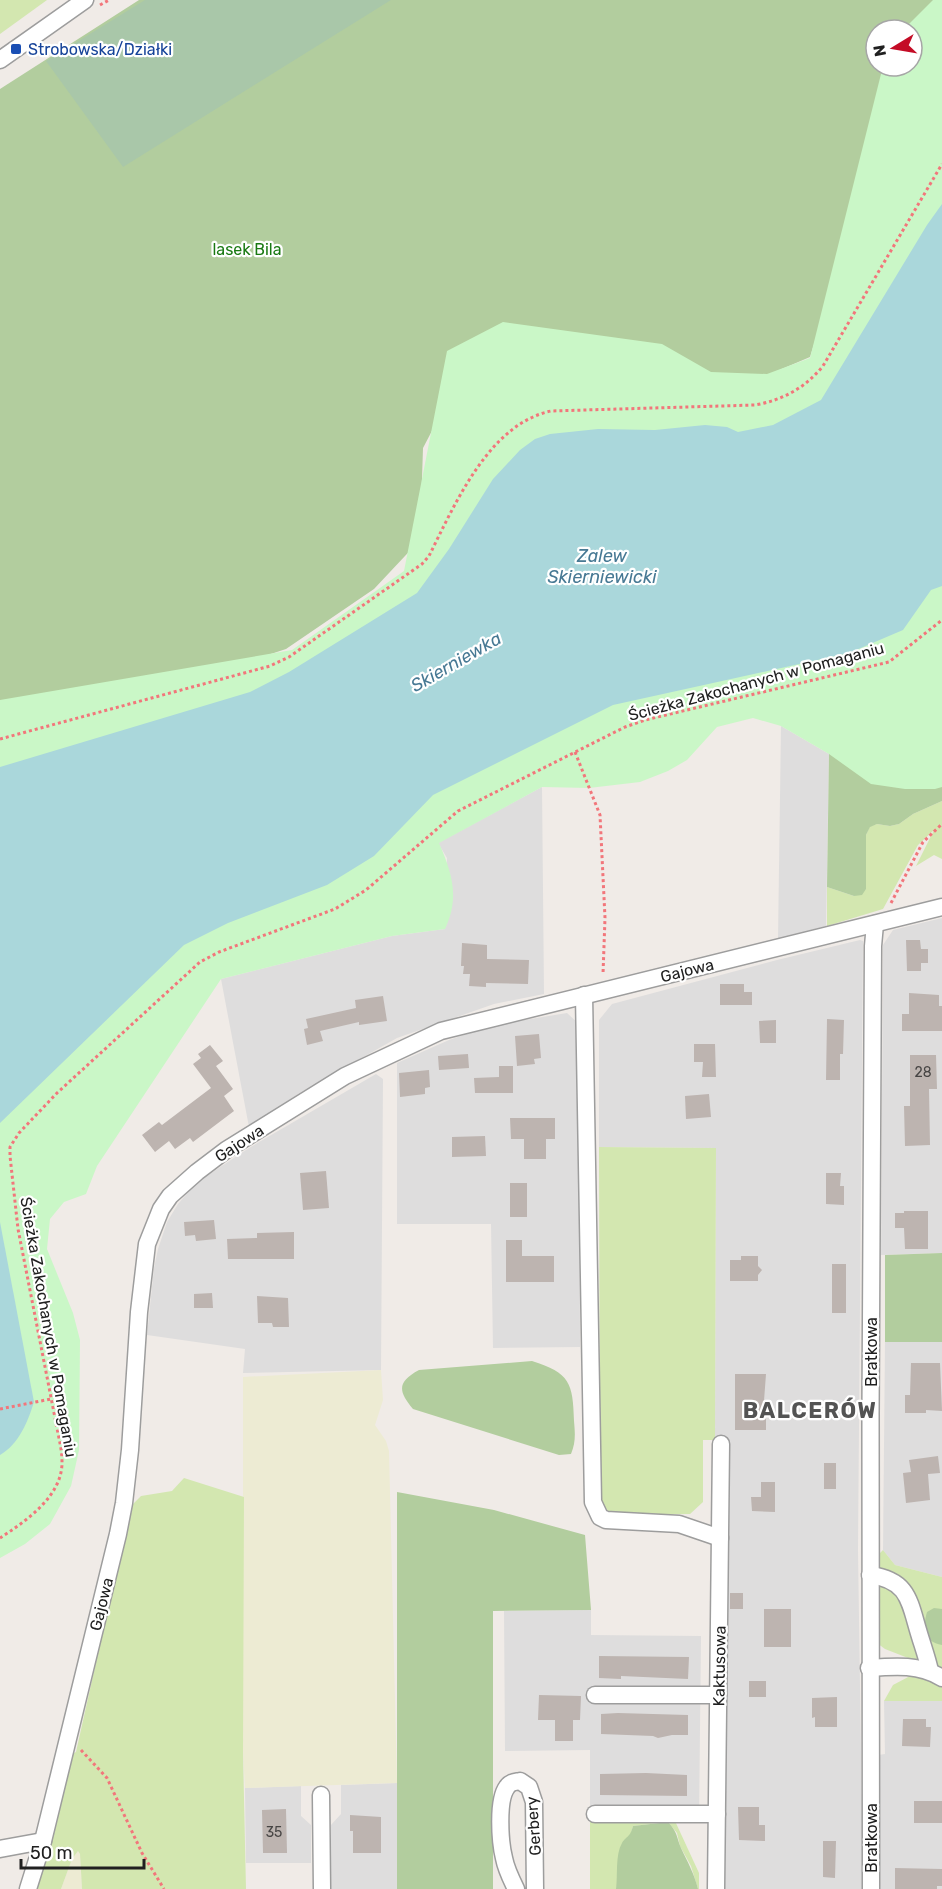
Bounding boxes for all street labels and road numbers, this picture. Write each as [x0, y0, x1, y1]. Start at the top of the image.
street label: Ścieżka Zakochanych w Pomaganiu [626, 637, 886, 725]
street label: Gajowa [658, 955, 716, 986]
street label: Gajowa [211, 1121, 267, 1166]
street label: Ścieżka Zakochanych w Pomaganiu [16, 1195, 82, 1459]
street label: Bratkowa [862, 1317, 881, 1387]
street label: Gajowa [86, 1575, 117, 1633]
street label: Kaktusowa [709, 1625, 730, 1707]
street label: Gerbery [522, 1796, 545, 1856]
street label: Bratkowa [862, 1803, 881, 1873]

